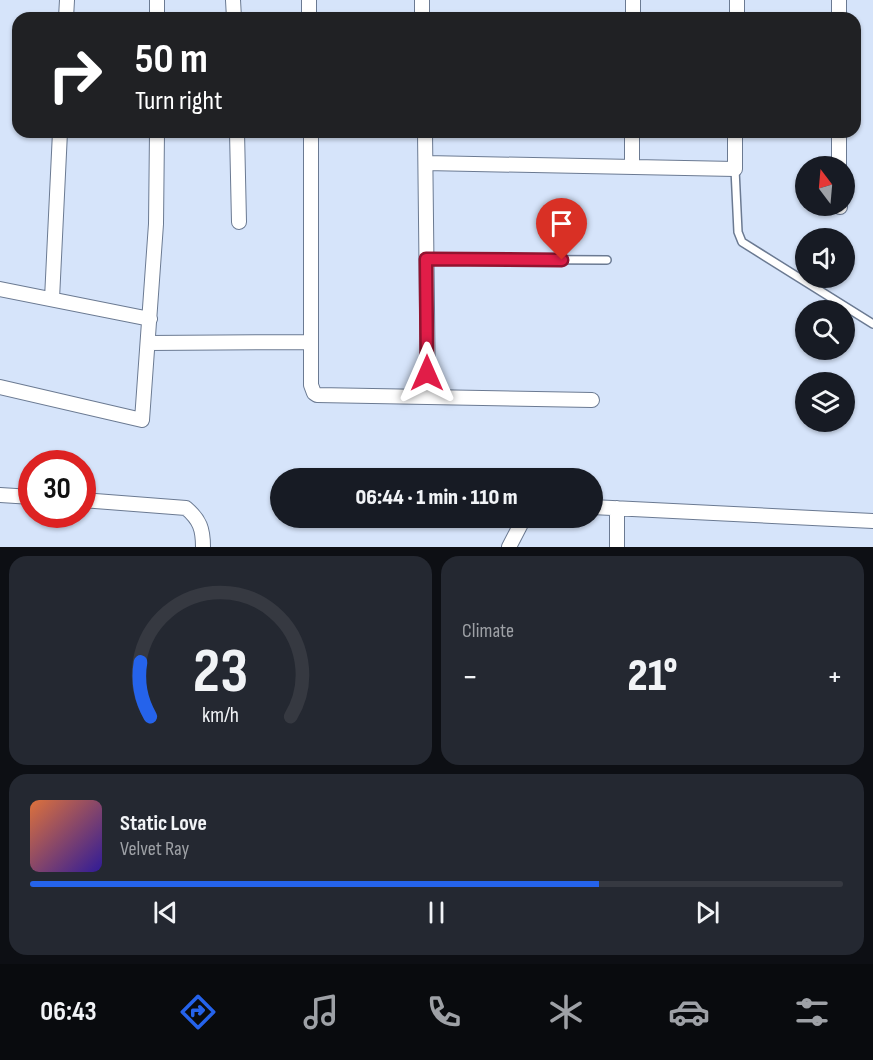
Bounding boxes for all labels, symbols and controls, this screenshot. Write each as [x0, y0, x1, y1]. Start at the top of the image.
text: 50 m [135, 34, 208, 85]
icon: right [36, 36, 114, 114]
text: Turn right [135, 85, 222, 117]
north arrow [795, 156, 855, 216]
map controls [795, 156, 855, 432]
pin [536, 198, 587, 260]
icon: arrive [545, 207, 578, 240]
button: sound [795, 228, 855, 288]
button: search [795, 300, 855, 360]
position arrow [395, 341, 459, 405]
button: layers [795, 372, 855, 432]
speed limit sign: 30 [18, 450, 96, 528]
text: 06:44 · 1 min · 110 m [356, 484, 517, 511]
text: Climate [462, 619, 514, 643]
text: 23 [193, 635, 248, 710]
text: 21° [627, 649, 678, 704]
text: − [462, 657, 478, 697]
text: + [827, 657, 843, 697]
text: km/h [202, 704, 239, 729]
text: Static Love [120, 810, 207, 837]
text: Velvet Ray [120, 837, 189, 861]
icon: previous [149, 896, 182, 929]
icon: pause [420, 896, 453, 929]
icon: next [691, 896, 724, 929]
icon: directions [177, 991, 219, 1033]
icon: music [300, 991, 342, 1033]
icon: phone [423, 991, 465, 1033]
icon: climate [545, 991, 587, 1033]
icon: car [668, 991, 710, 1033]
icon: filters [791, 991, 833, 1033]
text: 06:43 [40, 996, 97, 1028]

